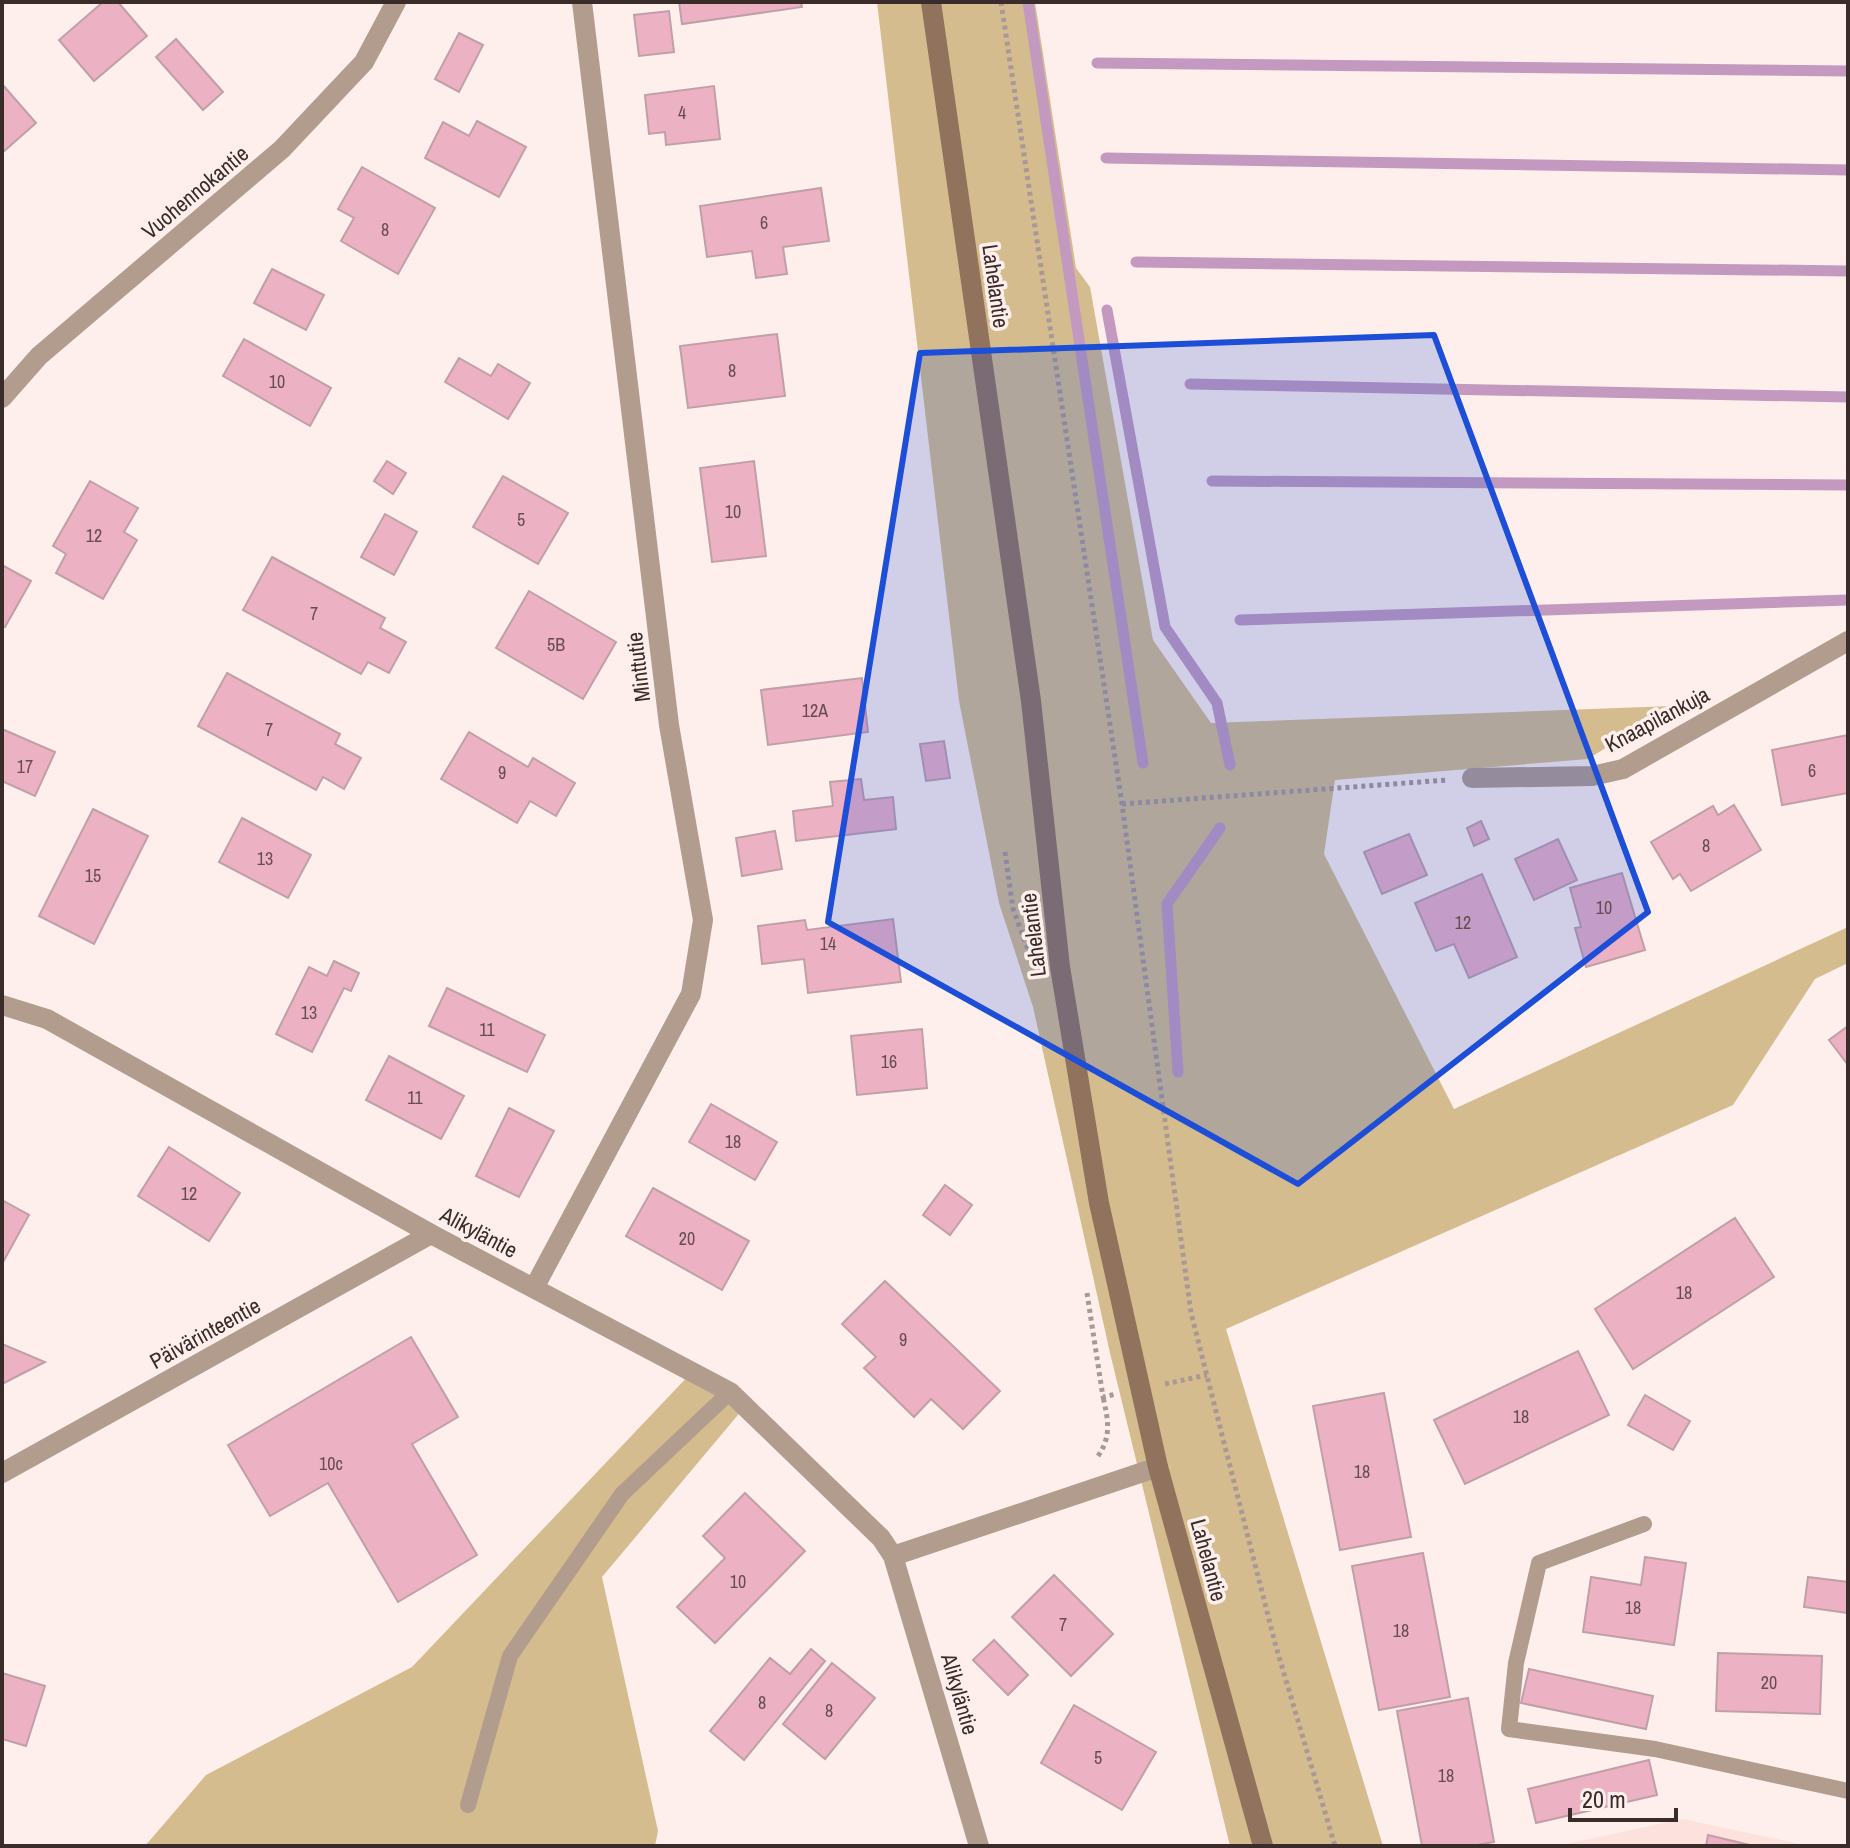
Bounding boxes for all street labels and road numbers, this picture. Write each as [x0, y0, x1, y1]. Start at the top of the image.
street label: Vuohennokantie [135, 138, 255, 246]
street label: Lahelantie [975, 242, 1017, 330]
street label: Minttutie [619, 630, 657, 704]
street label: Knaapilankuja [1599, 679, 1715, 759]
street label: Lahelantie [1013, 891, 1053, 979]
street label: Alikyläntie [434, 1199, 523, 1265]
street label: Päivärinteentie [144, 1290, 266, 1376]
street label: Lahelantie [1184, 1515, 1234, 1605]
street label: Alikyläntie [934, 1649, 986, 1738]

